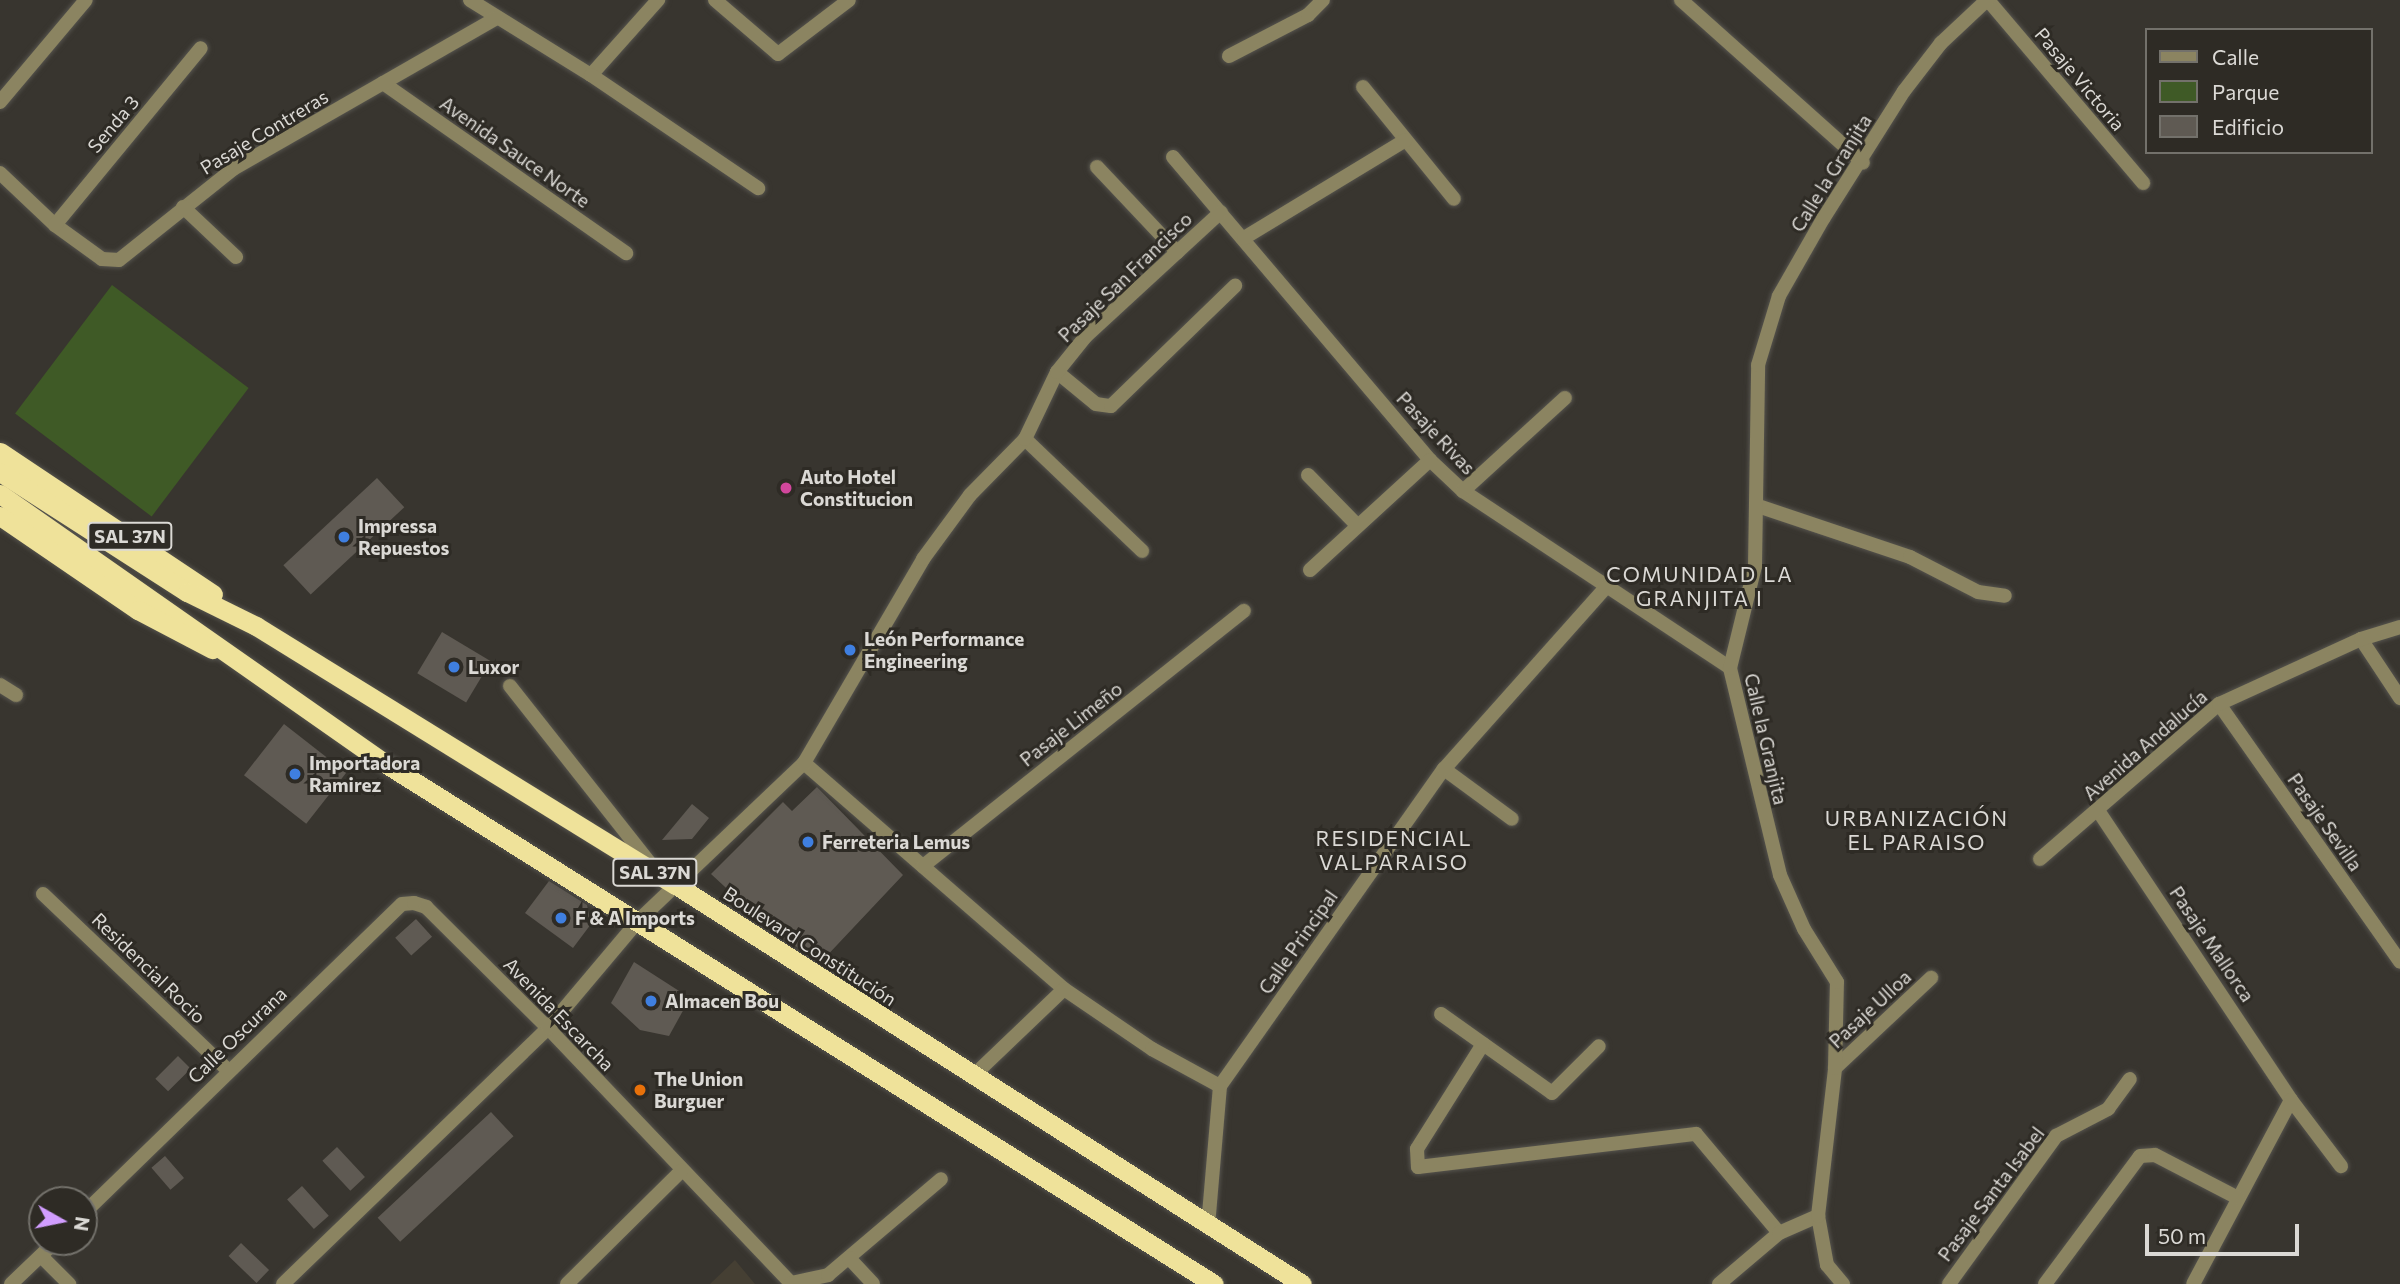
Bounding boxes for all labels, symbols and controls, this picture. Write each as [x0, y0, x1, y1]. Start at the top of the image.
street label: Pasaje Victoria [2030, 23, 2130, 135]
legend [2144, 28, 2372, 154]
text: Calle [2212, 44, 2259, 69]
text: Parque [2212, 79, 2279, 104]
street label: Pasaje Contreras [196, 85, 332, 179]
street label: Senda 3 [83, 91, 143, 157]
street label: Avenida Sauce Norte [436, 92, 594, 212]
street label: Calle la Granjita [1786, 110, 1876, 236]
text: Edificio [2212, 114, 2284, 139]
street label: Pasaje San Francisco [1053, 207, 1197, 347]
street label: Pasaje Rivas [1392, 387, 1480, 479]
place label: Auto Hotel Constitucion [800, 466, 913, 510]
marker: Auto Hotel Constitucion [778, 480, 794, 496]
place label: Impressa Repuestos [358, 515, 449, 559]
road number: SAL 37N [86, 522, 174, 550]
marker: Impressa Repuestos [336, 529, 352, 545]
district label: COMUNIDAD LA GRANJITA I [1608, 561, 1792, 611]
place label: León Performance Engineering [864, 628, 1024, 672]
marker: León Performance Engineering [842, 642, 858, 658]
place label: Luxor [468, 656, 519, 678]
marker: Luxor [446, 659, 462, 675]
street label: Calle la Granjita [1740, 671, 1792, 807]
street label: Pasaje Limeño [1015, 677, 1127, 771]
street label: Avenida Andalucía [2078, 685, 2212, 805]
place label: Importadora Ramirez [309, 752, 420, 796]
marker: Importadora Ramirez [287, 766, 303, 782]
street label: Pasaje Sevilla [2283, 769, 2367, 875]
district label: URBANIZACIÓN EL PARAISO [1826, 805, 2008, 855]
district label: RESIDENCIAL VALPARAISO [1317, 825, 1471, 875]
place label: Ferreteria Lemus [822, 831, 970, 853]
marker: Ferreteria Lemus [800, 834, 816, 850]
road number: SAL 37N [611, 858, 699, 886]
street label: Boulevard Constitución [719, 882, 901, 1010]
street label: Pasaje Mallorca [2165, 882, 2259, 1006]
street label: Calle Principal [1254, 886, 1342, 998]
place label: F & A Imports [575, 907, 695, 929]
street label: Residencial Rocio [87, 908, 211, 1028]
marker: F & A Imports [553, 910, 569, 926]
street label: Avenida Escarcha [499, 953, 619, 1075]
street label: Pasaje Ulloa [1824, 965, 1916, 1053]
street label: Calle Oscurana [183, 982, 291, 1088]
place label: Almacen Bou [665, 990, 779, 1012]
marker: Almacen Bou [643, 993, 659, 1009]
place label: The Union Burguer [654, 1068, 743, 1112]
marker: The Union Burguer [632, 1082, 648, 1098]
street label: Pasaje Santa Isabel [1933, 1122, 2049, 1266]
north arrow [28, 1186, 98, 1256]
scale bar [2148, 1210, 2302, 1254]
text: N [70, 1215, 95, 1233]
text: 50 m [2158, 1223, 2206, 1248]

